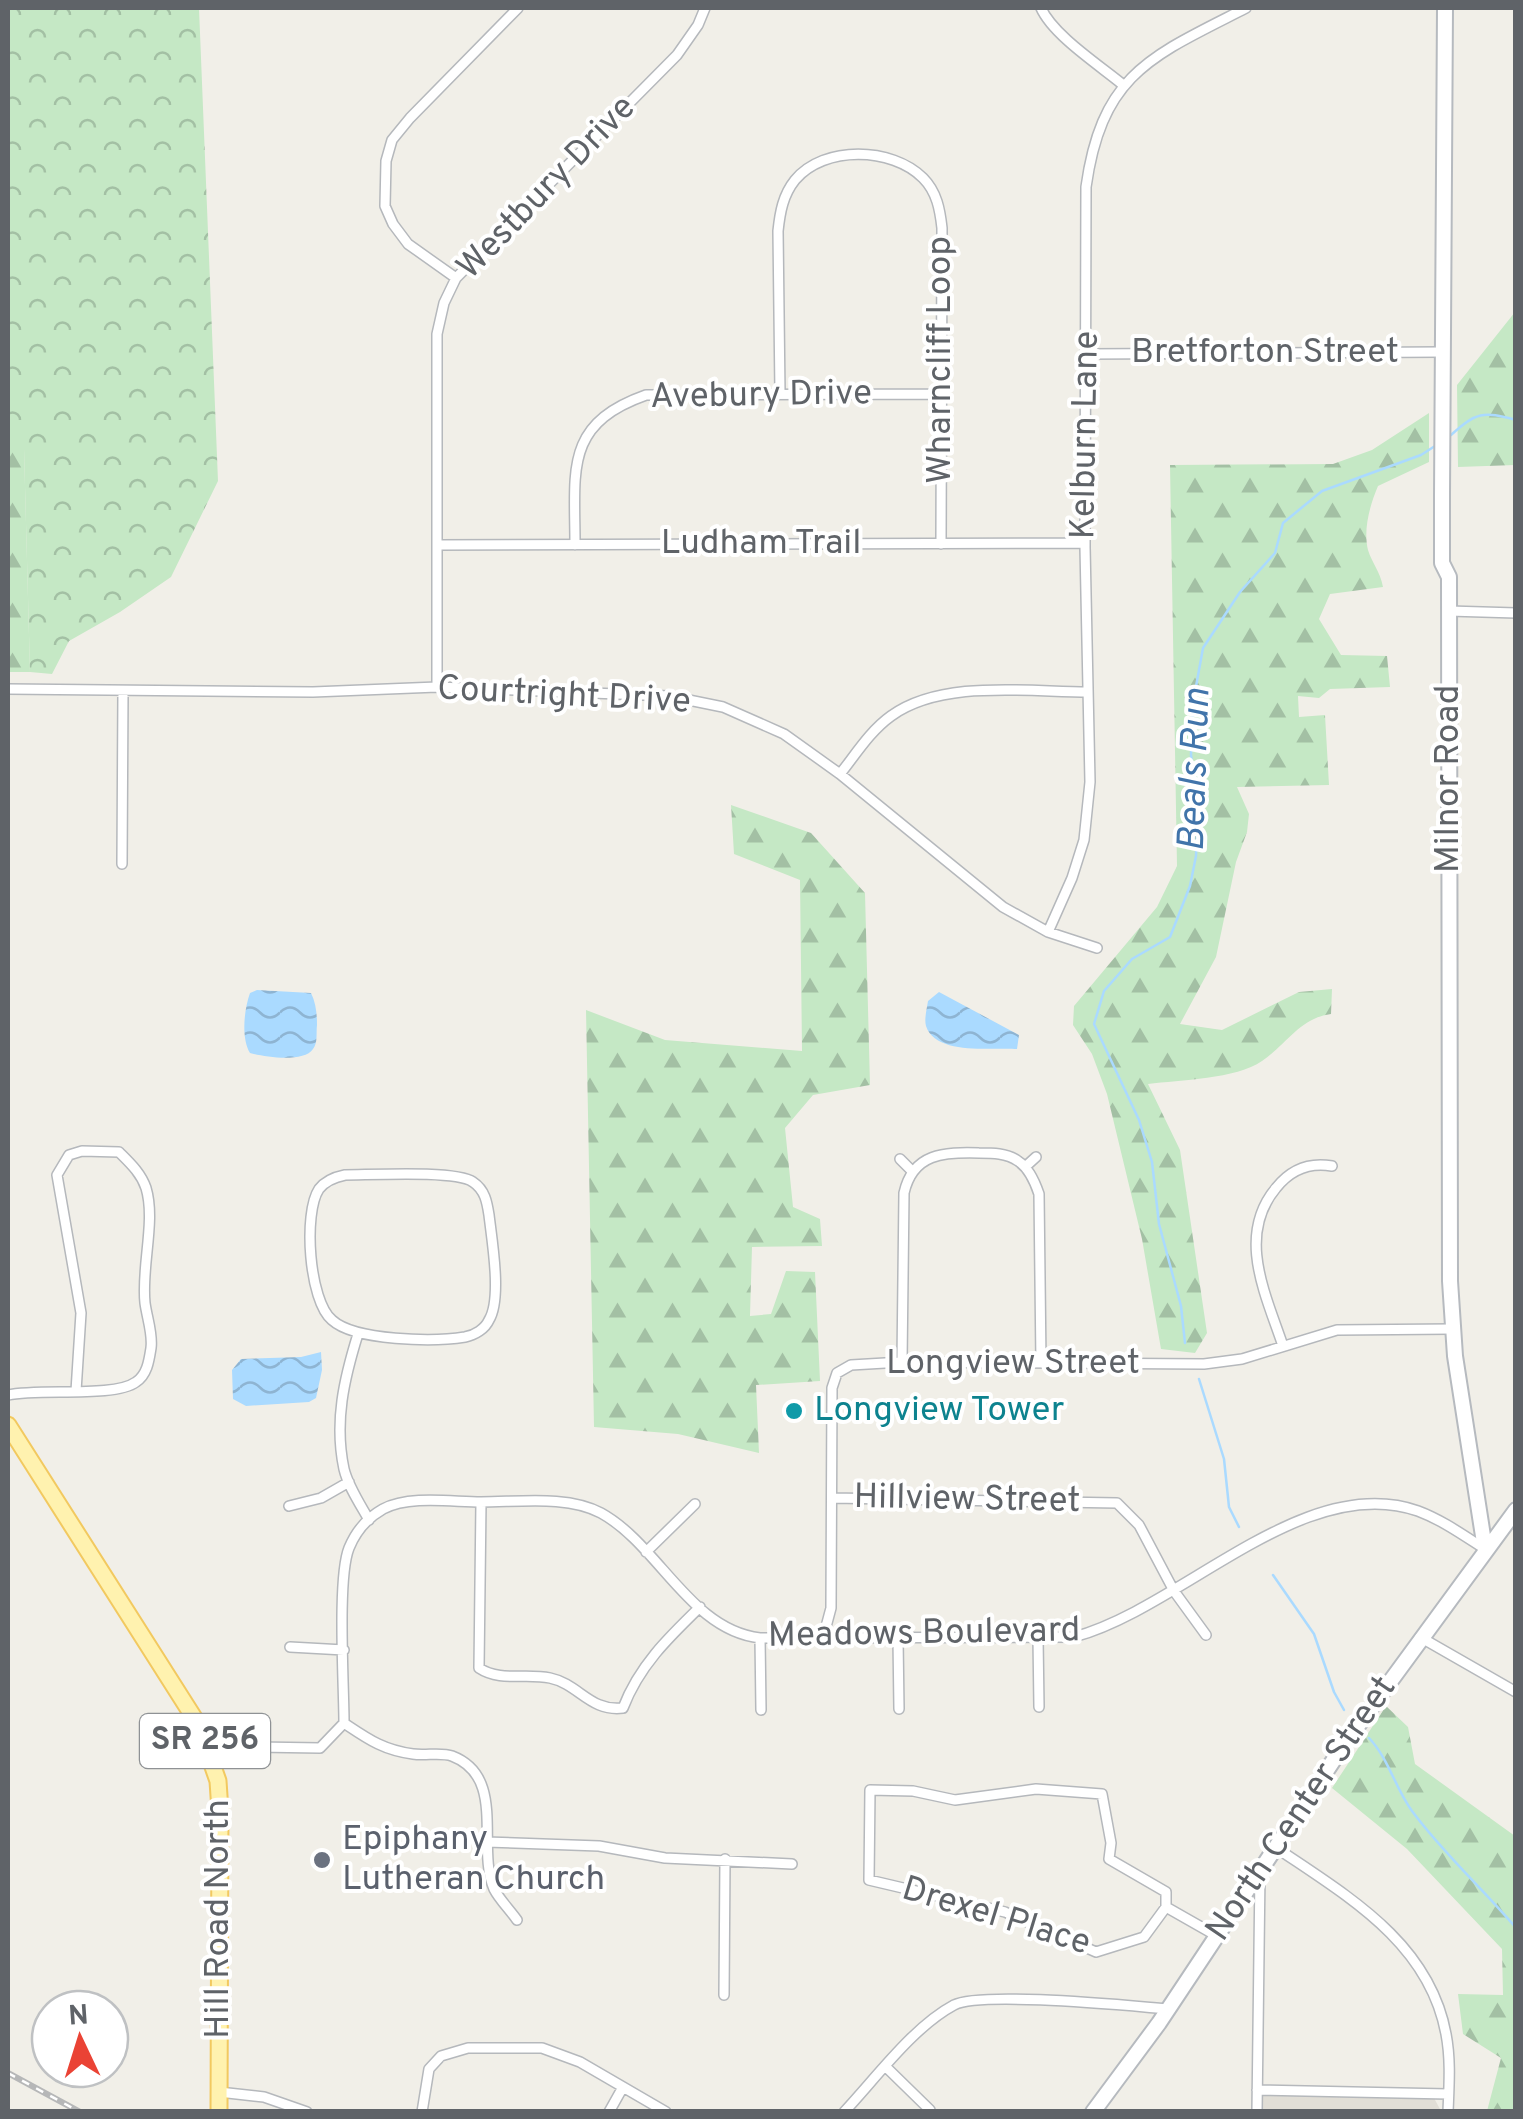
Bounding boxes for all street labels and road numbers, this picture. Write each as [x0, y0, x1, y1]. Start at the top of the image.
street label: Westbury Drive [448, 87, 646, 289]
street label: Wharncliff Loop [919, 236, 963, 484]
street label: Kelburn Lane [1062, 330, 1110, 540]
street label: Bretforton Street [1131, 331, 1399, 375]
street label: Avebury Drive [650, 372, 872, 420]
street label: Ludham Trail [661, 522, 861, 566]
street label: Courtright Drive [436, 667, 692, 725]
street label: Milnor Road [1427, 685, 1471, 873]
street label: Longview Street [886, 1342, 1140, 1386]
street label: Hillview Street [853, 1476, 1081, 1524]
street label: Meadows Boulevard [767, 1609, 1081, 1659]
street label: North Center Street [1197, 1668, 1407, 1950]
road number: SR 256 [140, 1714, 270, 1768]
street label: Hill Road North [197, 1799, 241, 2039]
street label: Drexel Place [897, 1868, 1095, 1966]

